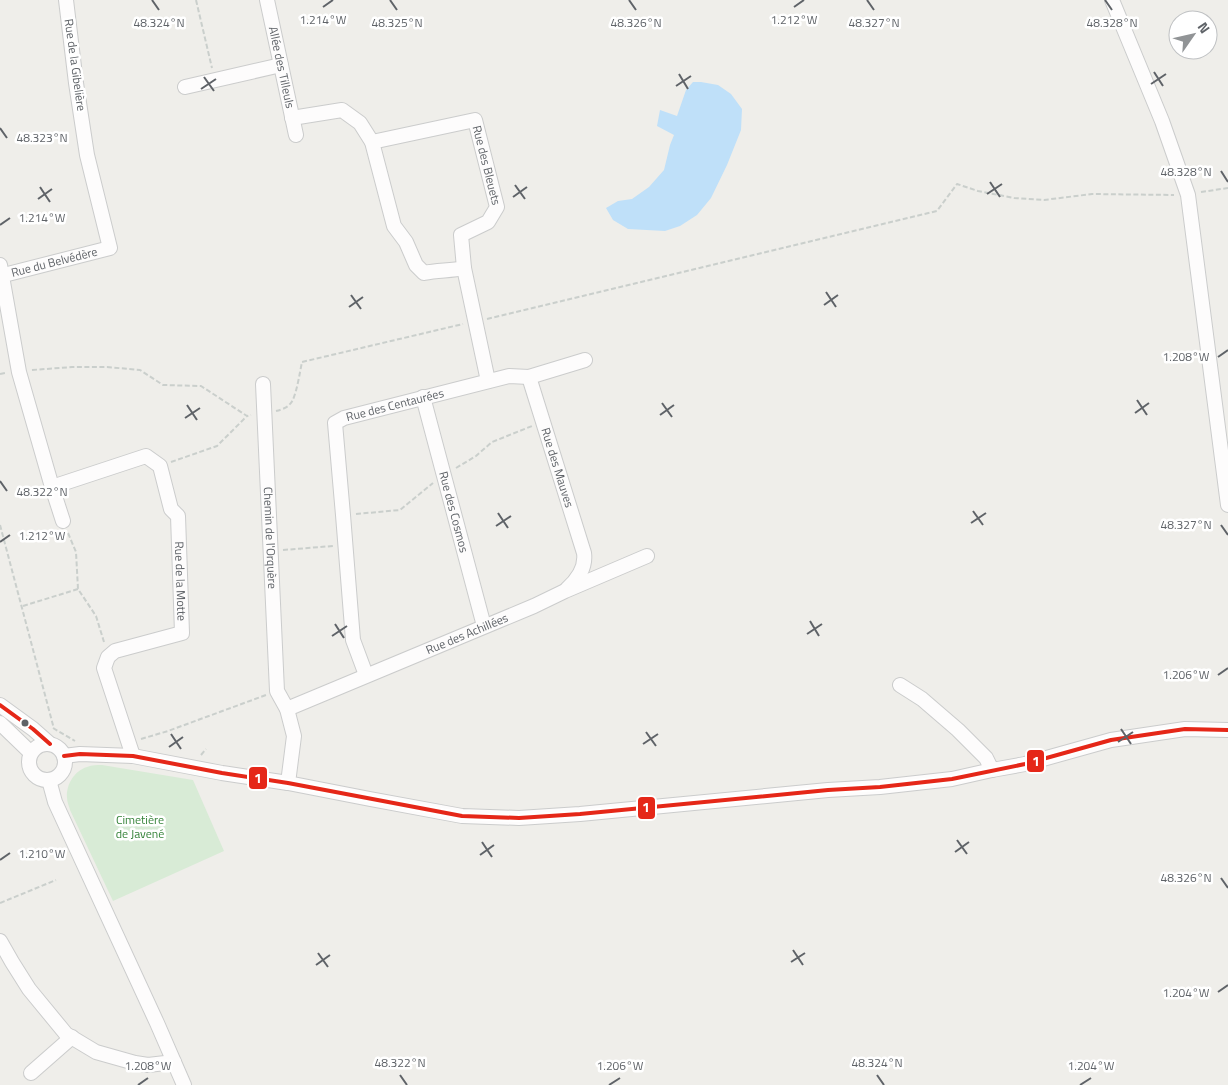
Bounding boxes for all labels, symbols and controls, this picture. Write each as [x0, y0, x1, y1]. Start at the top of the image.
text: 1.214°W [300, 10, 347, 29]
text: 1.212°W [771, 10, 818, 29]
north arrow [1168, 10, 1218, 60]
text: 48.324°N [133, 13, 185, 32]
text: 48.325°N [371, 13, 423, 32]
text: 48.326°N [610, 13, 662, 32]
text: 48.327°N [848, 13, 900, 32]
text: 48.328°N [1086, 13, 1138, 32]
street label: Rue de la Gibelière [60, 18, 91, 112]
text: N [1193, 18, 1216, 37]
street label: Allée des Tilleuls [264, 25, 300, 111]
street label: Rue des Bleuets [468, 123, 506, 207]
text: 48.323°N [16, 128, 68, 147]
text: 48.328°N [1160, 162, 1212, 181]
text: 1.214°W [19, 208, 66, 227]
street label: Rue du Belvédère [9, 242, 99, 282]
text: 1.208°W [1163, 347, 1210, 366]
street label: Rue des Centaurées [344, 383, 446, 426]
street label: Rue des Mauves [536, 425, 579, 510]
street label: Rue des Cosmos [434, 469, 474, 555]
text: 48.322°N [16, 482, 68, 501]
street label: Chemin de l'Orquère [259, 486, 282, 589]
text: 48.327°N [1160, 515, 1212, 534]
text: 1.212°W [19, 526, 66, 545]
street label: Rue de la Motte [170, 541, 192, 621]
street label: Rue des Achillées [423, 608, 511, 659]
text: 1.206°W [1163, 665, 1210, 684]
unlabelled marker [20, 718, 30, 728]
line badge: 1 [1026, 749, 1045, 773]
text: 1 [1032, 750, 1040, 771]
line badge: 1 [248, 766, 268, 790]
text: 1 [254, 767, 262, 788]
line badge: 1 [637, 796, 656, 820]
text: 1 [642, 796, 650, 817]
park label: Cimetière de Javené [116, 810, 164, 843]
text: 1.210°W [19, 844, 66, 863]
text: 48.326°N [1160, 868, 1212, 887]
text: 1.204°W [1163, 983, 1210, 1002]
text: 48.322°N [374, 1053, 426, 1072]
text: 48.324°N [851, 1053, 903, 1072]
text: 1.208°W [125, 1056, 172, 1075]
text: 1.206°W [597, 1056, 644, 1075]
text: 1.204°W [1068, 1056, 1115, 1075]

